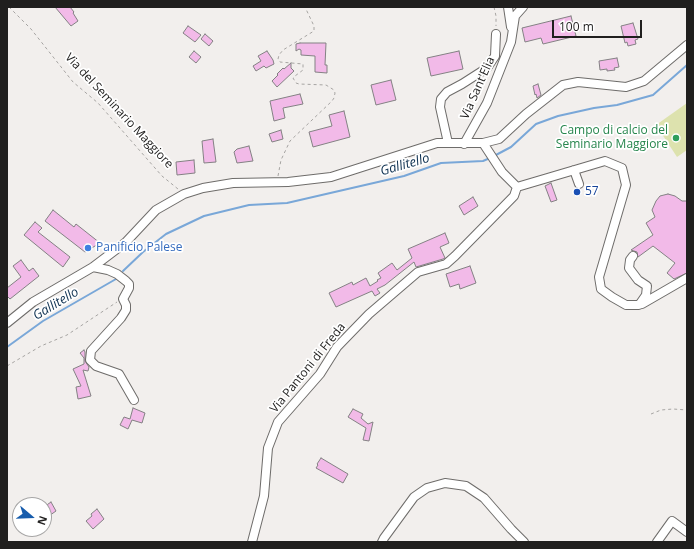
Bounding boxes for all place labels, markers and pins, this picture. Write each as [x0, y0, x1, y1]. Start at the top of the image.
place label: Campo di calcio del Seminario Maggiore [556, 124, 668, 152]
marker: Campo di calcio del Seminario Maggiore [671, 133, 681, 143]
place label: 57 [585, 185, 599, 199]
marker: 57 [572, 187, 582, 197]
place label: Panificio Palese [96, 241, 183, 255]
marker: Panificio Palese [83, 243, 93, 253]

